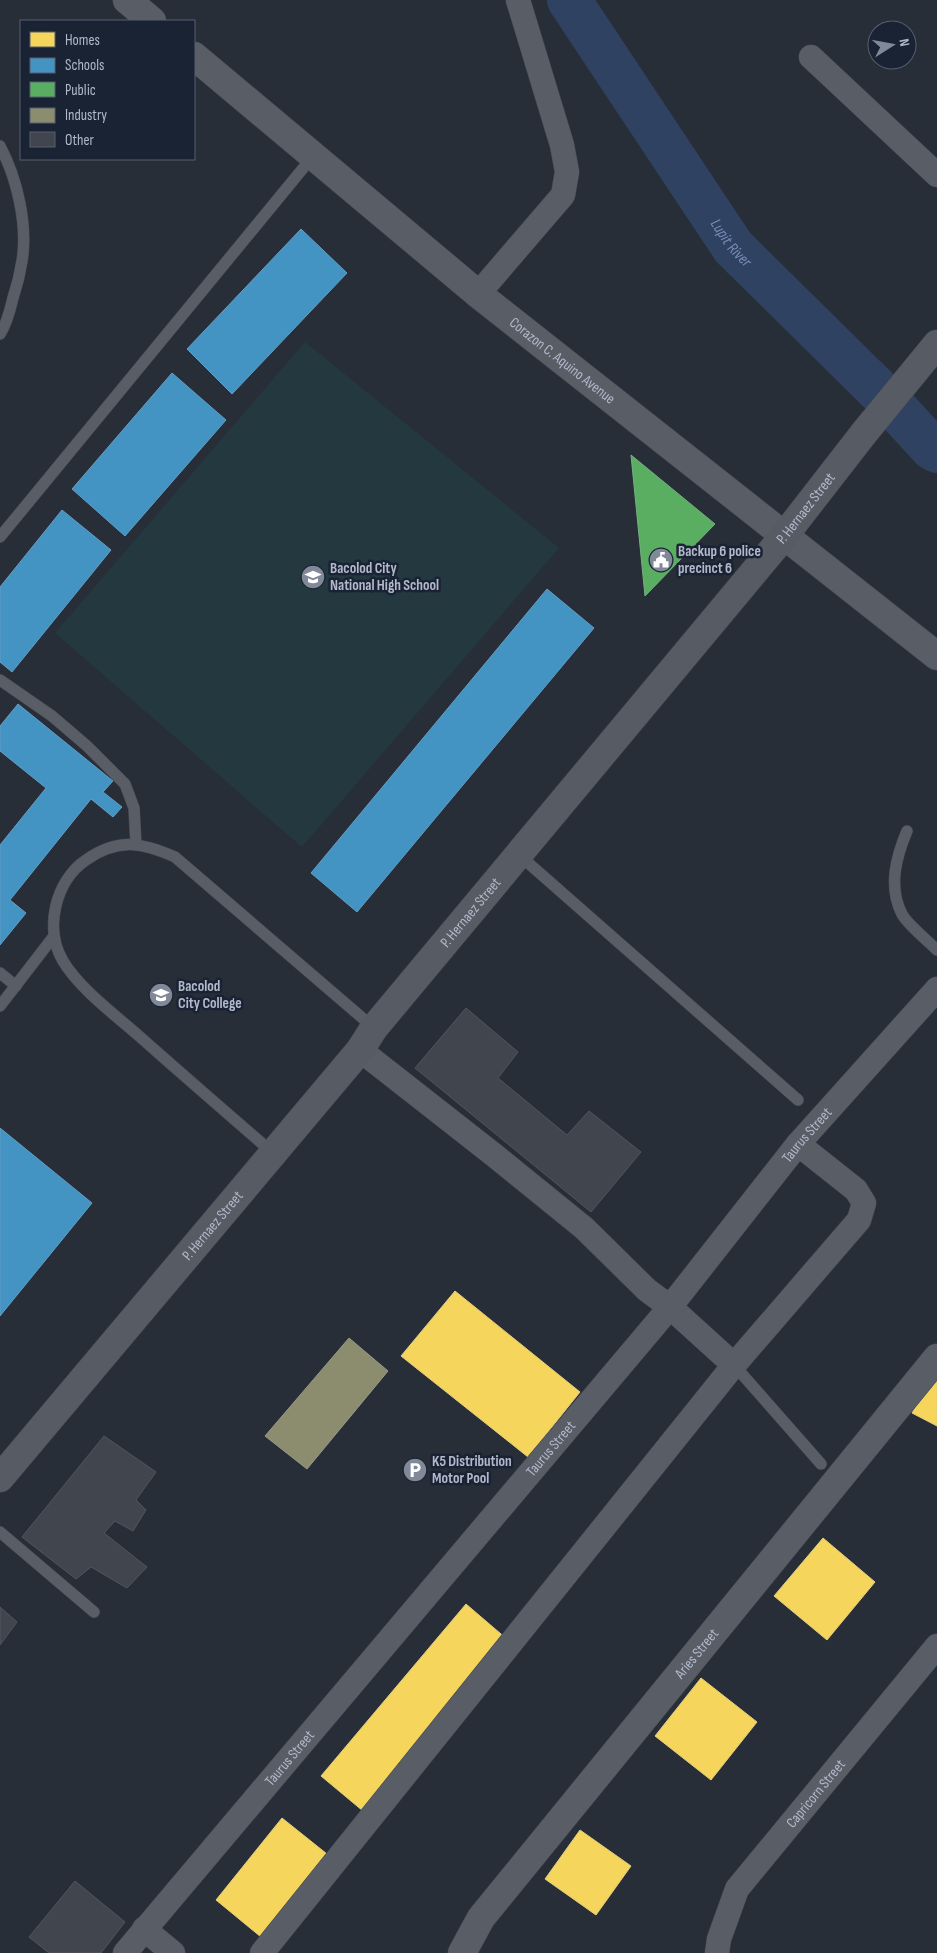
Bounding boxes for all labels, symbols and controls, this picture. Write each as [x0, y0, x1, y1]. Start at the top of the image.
legend [20, 20, 195, 160]
north arrow [867, 20, 917, 70]
text: Homes [65, 31, 100, 50]
text: N [895, 37, 913, 48]
text: Schools [65, 56, 104, 75]
text: Public [65, 81, 96, 100]
text: Industry [65, 106, 107, 125]
text: Other [65, 131, 94, 150]
water label: Lupit River [706, 216, 756, 272]
street label: Corazon C. Aquino Avenue [505, 313, 619, 409]
street label: P. Hernaez Street [772, 469, 840, 548]
place label: Backup 6 police precinct 6 [678, 542, 761, 578]
public building icon: Backup 6 police precinct 6 [648, 547, 674, 573]
place label: Bacolod City National High School [330, 559, 439, 595]
school or university icon: Bacolod City National High School [300, 564, 326, 590]
street label: P. Hernaez Street [436, 873, 506, 951]
place label: Bacolod City College [178, 977, 242, 1013]
school or university icon: Bacolod City College [148, 982, 174, 1008]
street label: Taurus Street [778, 1103, 837, 1167]
street label: P. Hernaez Street [178, 1187, 248, 1264]
street label: Taurus Street [522, 1417, 580, 1481]
place label: K5 Distribution Motor Pool [432, 1452, 512, 1488]
parking icon: K5 Distribution Motor Pool [402, 1457, 428, 1483]
street label: Aries Street [670, 1624, 723, 1684]
street label: Taurus Street [261, 1726, 319, 1790]
street label: Capricorn Street [782, 1755, 850, 1832]

